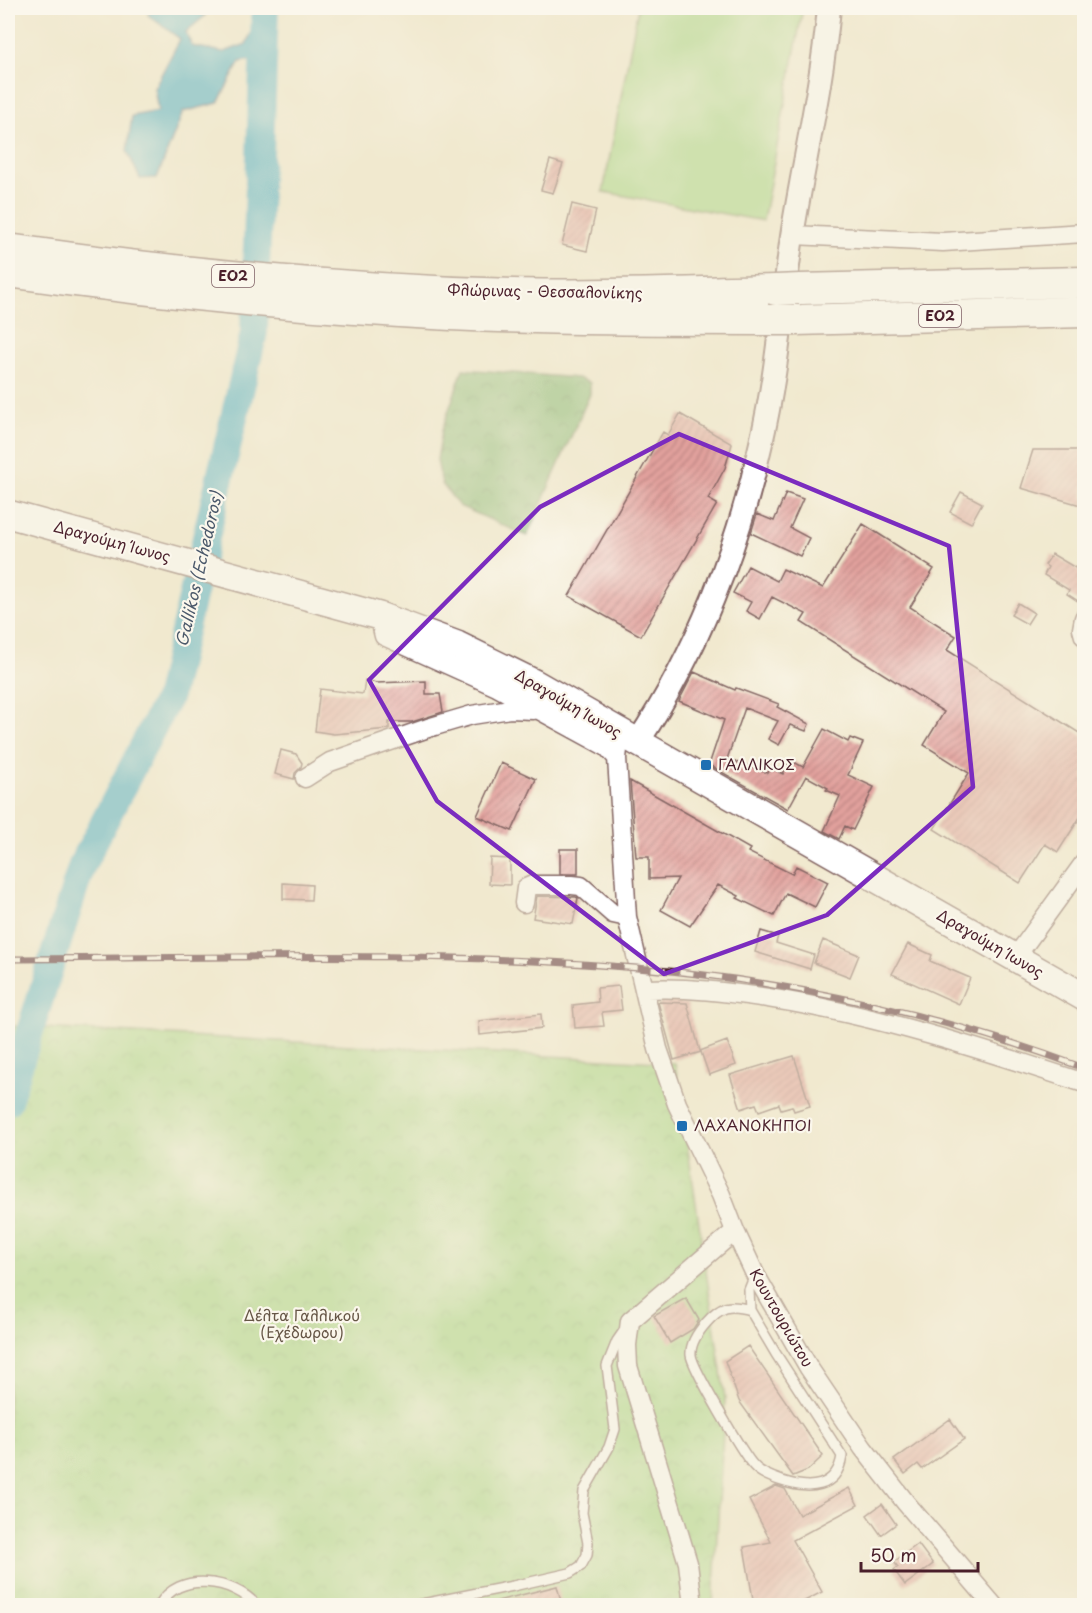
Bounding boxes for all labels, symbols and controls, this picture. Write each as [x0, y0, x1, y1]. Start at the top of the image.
road number: ΕΟ2 [212, 265, 254, 287]
street label: Φλώρινας - Θεσσαλονίκης [447, 277, 643, 304]
road number: ΕΟ2 [919, 305, 961, 327]
water label: Gallikos (Echedoros) [169, 488, 228, 649]
street label: Δραγούμη Ίωνος [51, 514, 174, 567]
street label: Δραγούμη Ίωνος [511, 663, 627, 743]
place label: ΓΑΛΛΙΚΟΣ [718, 752, 795, 775]
marker: ΓΑΛΛΙΚΟΣ [699, 758, 713, 772]
street label: Δραγούμη Ίωνος [933, 903, 1049, 983]
place label: ΛΑΧΑΝΟΚΗΠΟΙ [694, 1113, 812, 1136]
marker: ΛΑΧΑΝΟΚΗΠΟΙ [675, 1119, 689, 1133]
street label: Κουντουριώτου [745, 1264, 820, 1371]
park label: Δέλτα Γαλλικού (Εχέδωρου) [244, 1303, 360, 1343]
scale bar [861, 1535, 978, 1573]
text: 50 m [870, 1541, 917, 1568]

